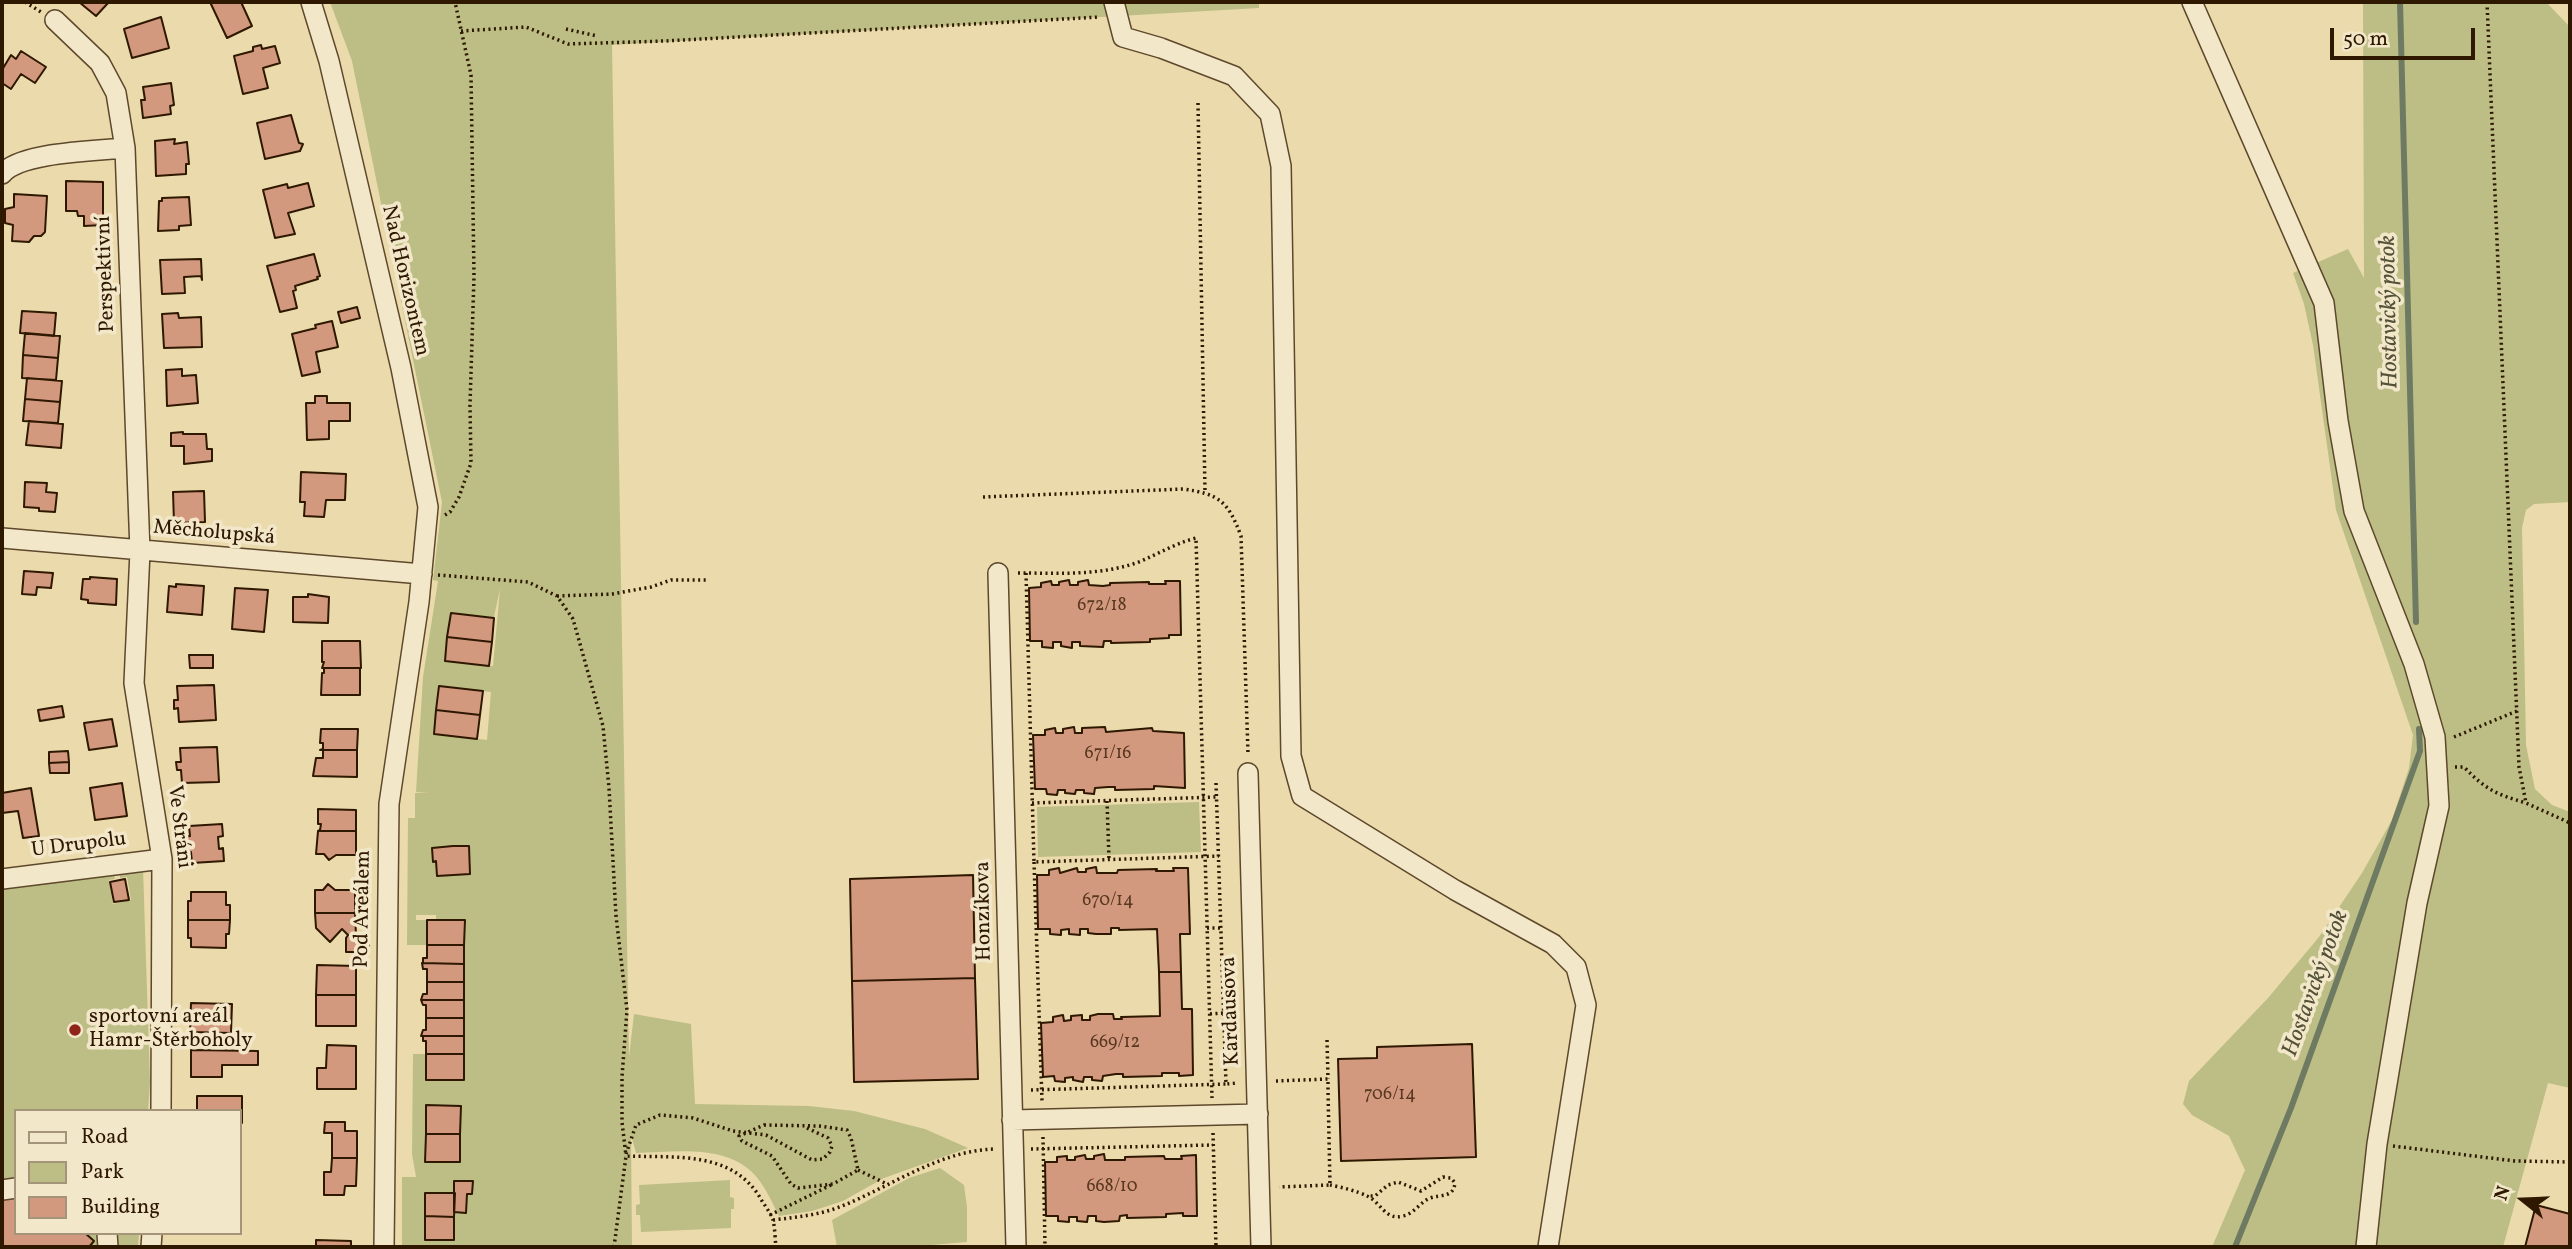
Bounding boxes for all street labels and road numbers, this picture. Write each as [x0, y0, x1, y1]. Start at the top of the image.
street label: Nad Horizontem [374, 203, 434, 359]
street label: Perspektivní [92, 215, 122, 333]
street label: Měcholupská [152, 516, 276, 552]
street label: Ve Stráni [160, 784, 196, 870]
street label: U Drupolu [30, 828, 128, 864]
street label: Pod Areálem [350, 850, 378, 968]
street label: Honzíkova [972, 861, 998, 961]
street label: Kardausova [1218, 956, 1246, 1066]

